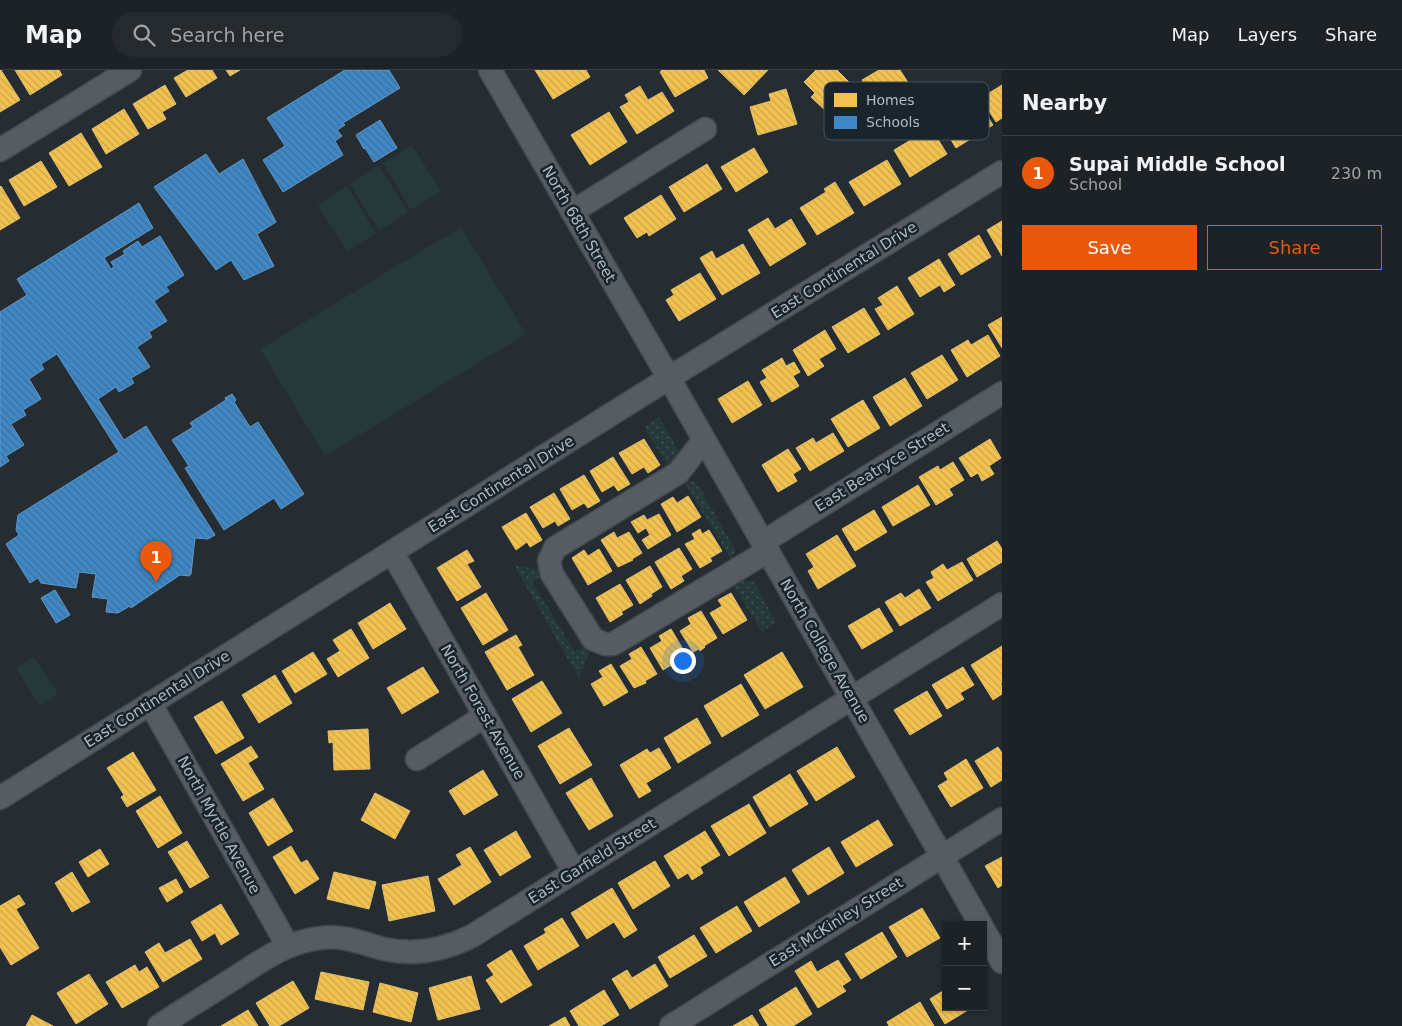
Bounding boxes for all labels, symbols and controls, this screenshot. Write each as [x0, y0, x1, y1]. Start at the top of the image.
search box [112, 12, 462, 57]
text: Map [25, 21, 82, 49]
icon: search [130, 21, 158, 49]
text: Search here [170, 24, 284, 46]
text: Map [1171, 24, 1209, 45]
text: Layers [1237, 24, 1297, 45]
text: Share [1325, 24, 1377, 45]
legend [824, 82, 989, 140]
text: Nearby [1022, 91, 1107, 115]
text: Homes [866, 92, 915, 108]
text: Schools [866, 114, 920, 130]
text: Supai Middle School [1069, 153, 1286, 175]
street label: North 68th Street [538, 163, 620, 286]
text: 1 [1032, 164, 1044, 183]
text: 230 m [1331, 164, 1382, 183]
text: School [1069, 175, 1122, 194]
street label: East Continental Drive [768, 218, 920, 322]
button: Save [1022, 225, 1197, 270]
button: Share [1207, 225, 1382, 270]
street label: East Beatryce Street [812, 418, 952, 516]
street label: East Continental Drive [425, 432, 577, 536]
pin: 1 [140, 541, 172, 582]
street label: North College Avenue [776, 576, 874, 726]
street label: North Forest Avenue [437, 641, 529, 783]
street label: East Continental Drive [81, 647, 233, 751]
your location [670, 648, 696, 674]
street label: North Myrtle Avenue [174, 753, 264, 897]
street label: East Garfield Street [525, 814, 659, 908]
street label: East McKinley Street [766, 873, 906, 971]
map controls [942, 921, 987, 1011]
button: + [942, 921, 987, 966]
button: − [942, 966, 987, 1011]

